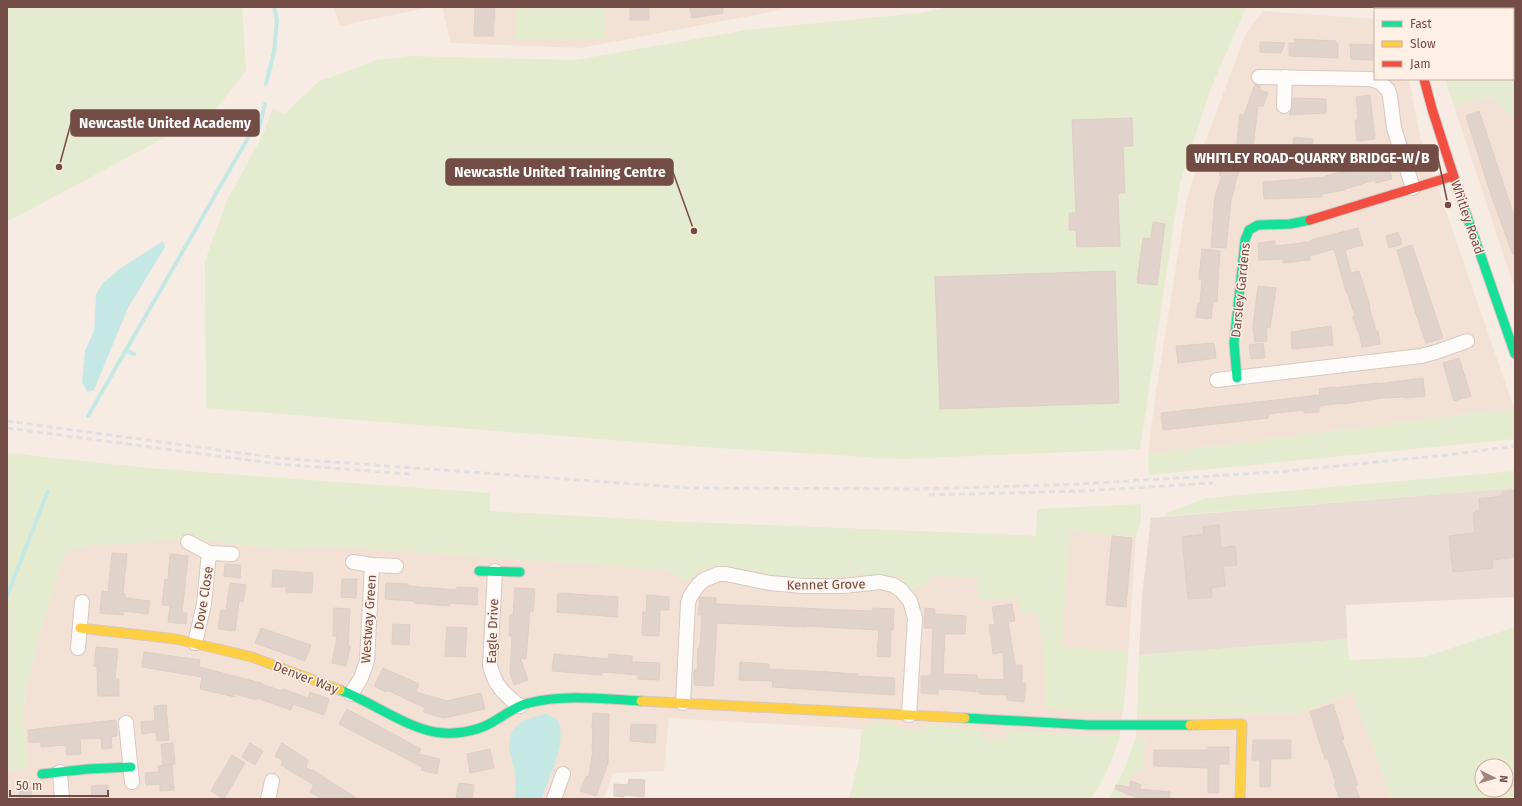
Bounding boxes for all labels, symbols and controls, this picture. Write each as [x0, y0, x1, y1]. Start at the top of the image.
legend [1374, 8, 1514, 80]
text: Fast [1410, 17, 1432, 31]
text: Slow [1410, 37, 1436, 51]
text: Jam [1410, 57, 1430, 71]
callout: Newcastle United Academy [71, 110, 259, 136]
text: Newcastle United Academy [79, 115, 252, 132]
callout: WHITLEY ROAD-QUARRY BRIDGE-W/B [1187, 145, 1438, 171]
text: WHITLEY ROAD-QUARRY BRIDGE-W/B [1194, 150, 1430, 167]
callout: Newcastle United Training Centre [446, 159, 673, 185]
text: Newcastle United Training Centre [454, 164, 666, 181]
street label: Whitley Road [1448, 178, 1487, 256]
street label: Darsley Gardens [1228, 242, 1253, 338]
street label: Dove Close [191, 565, 216, 631]
street label: Westway Green [358, 574, 379, 664]
street label: Kennet Grove [786, 576, 866, 593]
street label: Eagle Drive [484, 598, 501, 664]
street label: Denver Way [271, 658, 341, 697]
north arrow [1474, 758, 1514, 798]
scale bar [10, 772, 108, 798]
text: N [1497, 775, 1510, 783]
text: 50 m [16, 779, 42, 793]

